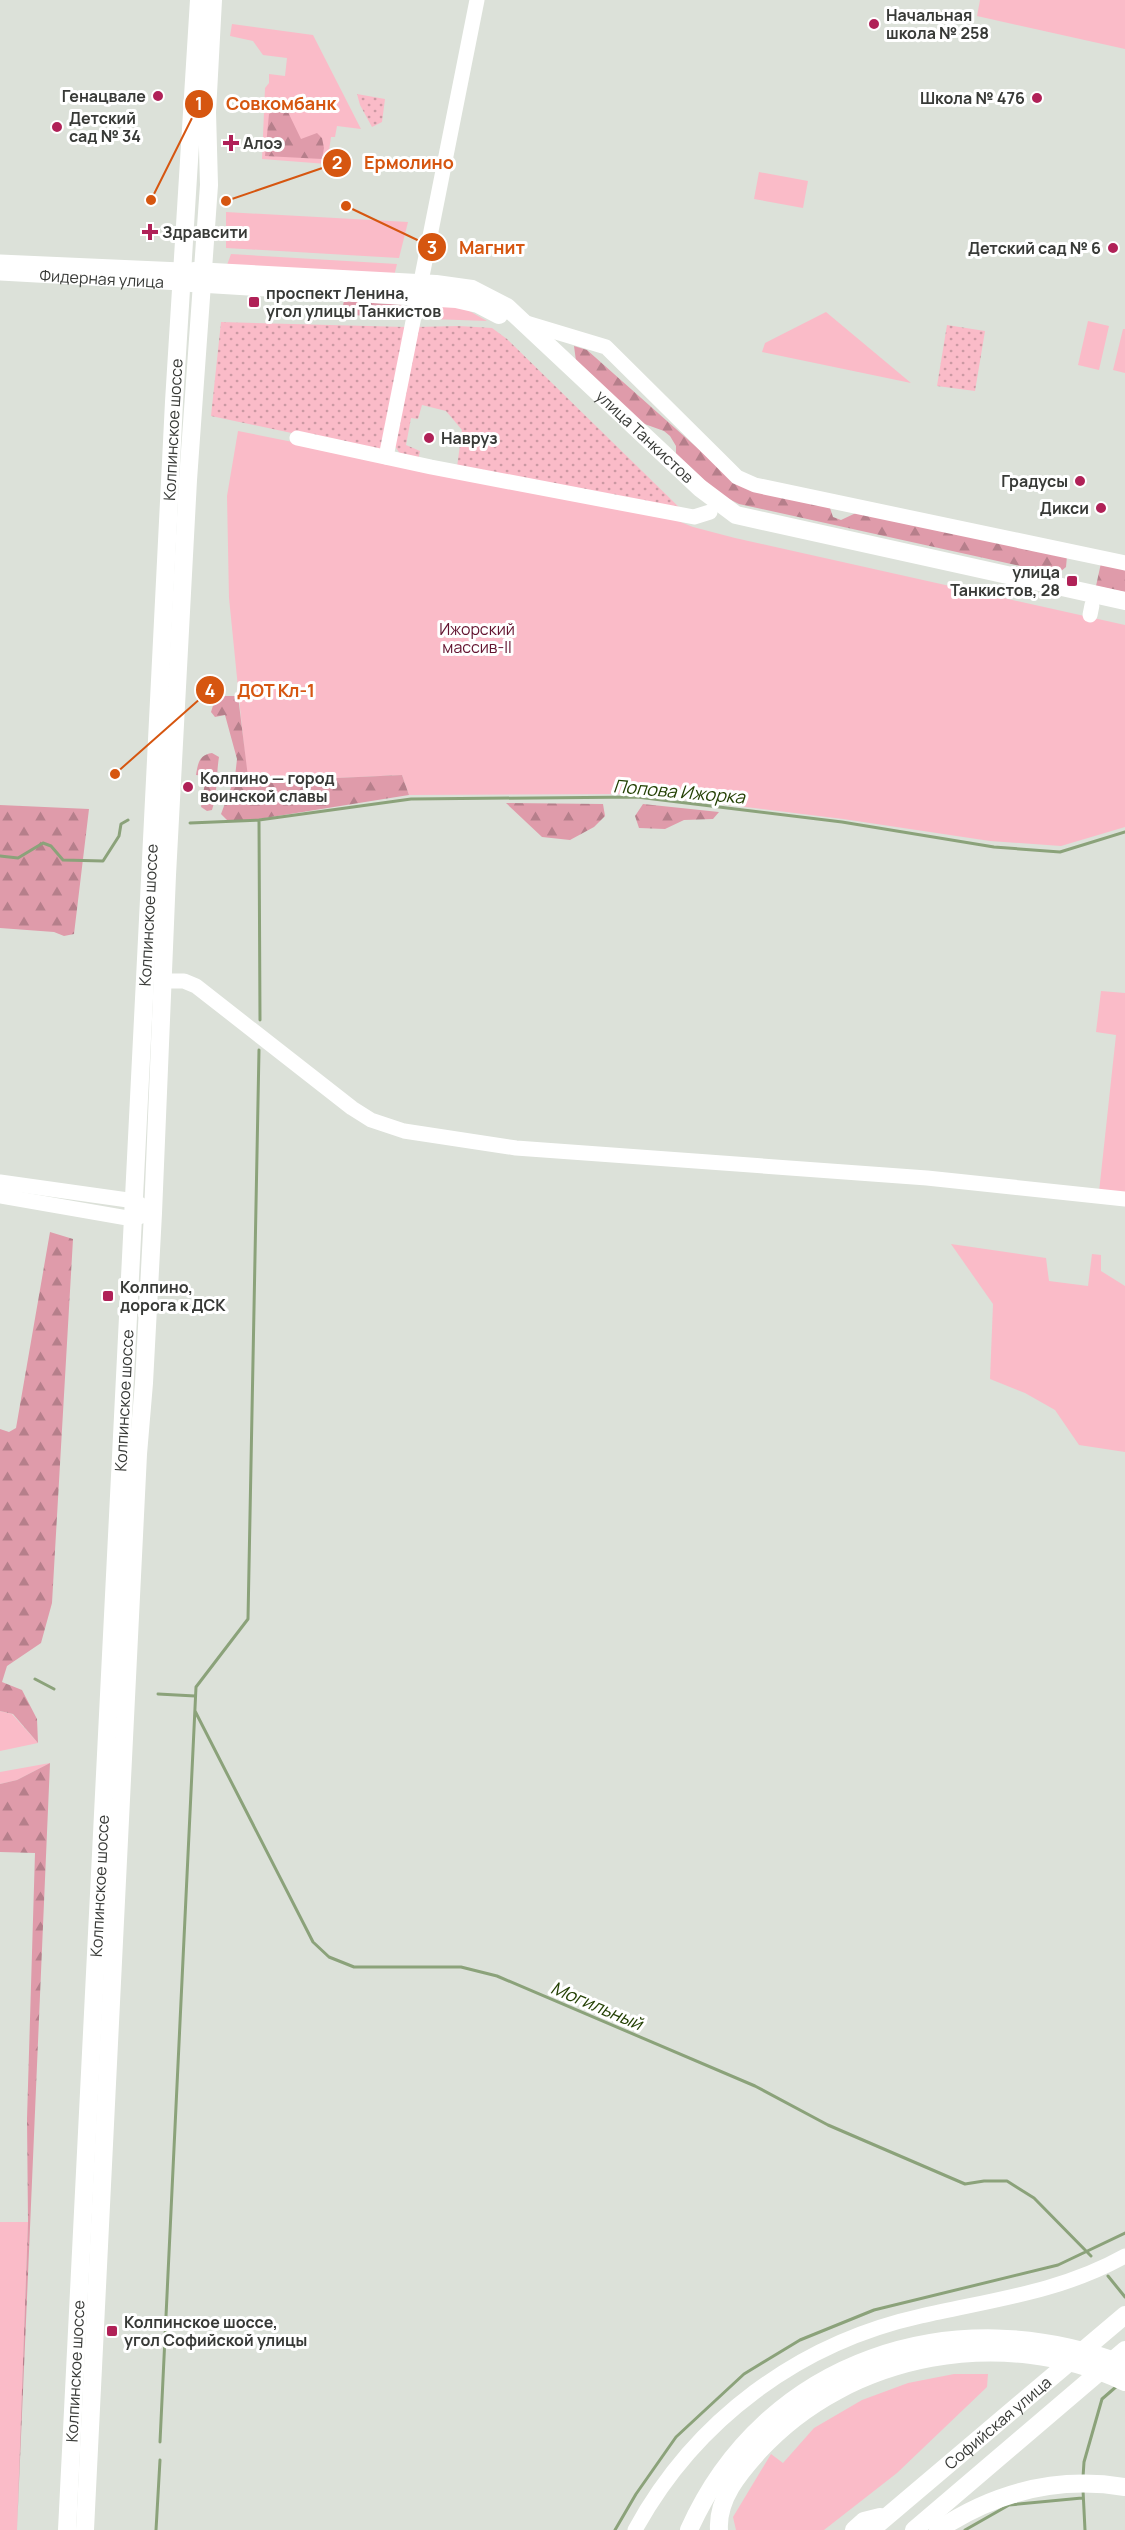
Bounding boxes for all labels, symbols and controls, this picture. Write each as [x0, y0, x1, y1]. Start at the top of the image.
place label: Начальная школа № 258 [886, 4, 989, 44]
marker: Начальная школа № 258 [867, 17, 881, 31]
place label: Генацвале [62, 85, 146, 107]
callout: Совкомбанк [184, 86, 348, 122]
place label: Школа № 476 [920, 87, 1025, 109]
marker: Генацвале [151, 89, 165, 103]
text: 1 [195, 91, 203, 115]
text: Совкомбанк [226, 91, 337, 115]
marker: Школа № 476 [1030, 91, 1044, 105]
place label: Детский сад № 34 [69, 107, 141, 147]
marker: Детский сад № 34 [50, 120, 64, 134]
place label: Алоэ [243, 132, 283, 154]
marker: Алоэ [224, 136, 238, 150]
callout: Ермолино [322, 145, 465, 181]
text: 2 [332, 150, 342, 174]
text: Ермолино [364, 150, 454, 174]
place label: Здравсити [162, 221, 248, 243]
marker: Здравсити [143, 225, 157, 239]
callout: Магнит [417, 229, 537, 265]
text: 3 [427, 235, 437, 259]
text: Магнит [459, 235, 525, 259]
place label: Детский сад № 6 [968, 237, 1101, 259]
marker: Детский сад № 6 [1106, 241, 1120, 255]
street label: Фидерная улица [39, 264, 165, 293]
place label: проспект Ленина, угол улицы Танкистов [266, 282, 441, 322]
marker: проспект Ленина, угол улицы Танкистов [247, 295, 261, 309]
street label: Колпинское шоссе [158, 358, 188, 501]
street label: улица Танкистов [591, 385, 699, 488]
place label: Навруз [441, 427, 498, 449]
marker: Навруз [422, 431, 436, 445]
place label: Градусы [1001, 470, 1068, 492]
marker: Градусы [1073, 474, 1087, 488]
place label: Дикси [1040, 497, 1089, 519]
marker: Дикси [1094, 501, 1108, 515]
place label: улица Танкистов, 28 [950, 561, 1060, 601]
marker: улица Танкистов, 28 [1065, 574, 1079, 588]
park label: Ижорский массив-II [439, 618, 515, 658]
callout: ДОТ Кл-1 [195, 672, 327, 708]
text: 4 [205, 678, 216, 702]
text: ДОТ Кл-1 [237, 678, 315, 702]
place label: Колпино — город воинской славы [200, 767, 335, 807]
water label: Попова Ижорка [612, 773, 747, 809]
marker: Колпино — город воинской славы [181, 780, 195, 794]
street label: Колпинское шоссе [134, 843, 163, 987]
place label: Колпино, дорога к ДСК [120, 1276, 226, 1316]
marker: Колпино, дорога к ДСК [101, 1289, 115, 1303]
street label: Колпинское шоссе [109, 1329, 138, 1472]
street label: Колпинское шоссе [85, 1814, 114, 1957]
water label: Могильный [548, 1975, 648, 2036]
street label: Колпинское шоссе [60, 2300, 90, 2443]
place label: Колпинское шоссе, угол Софийской улицы [124, 2311, 307, 2351]
marker: Колпинское шоссе, угол Софийской улицы [105, 2324, 119, 2338]
street label: Софийская улица [940, 2371, 1056, 2474]

